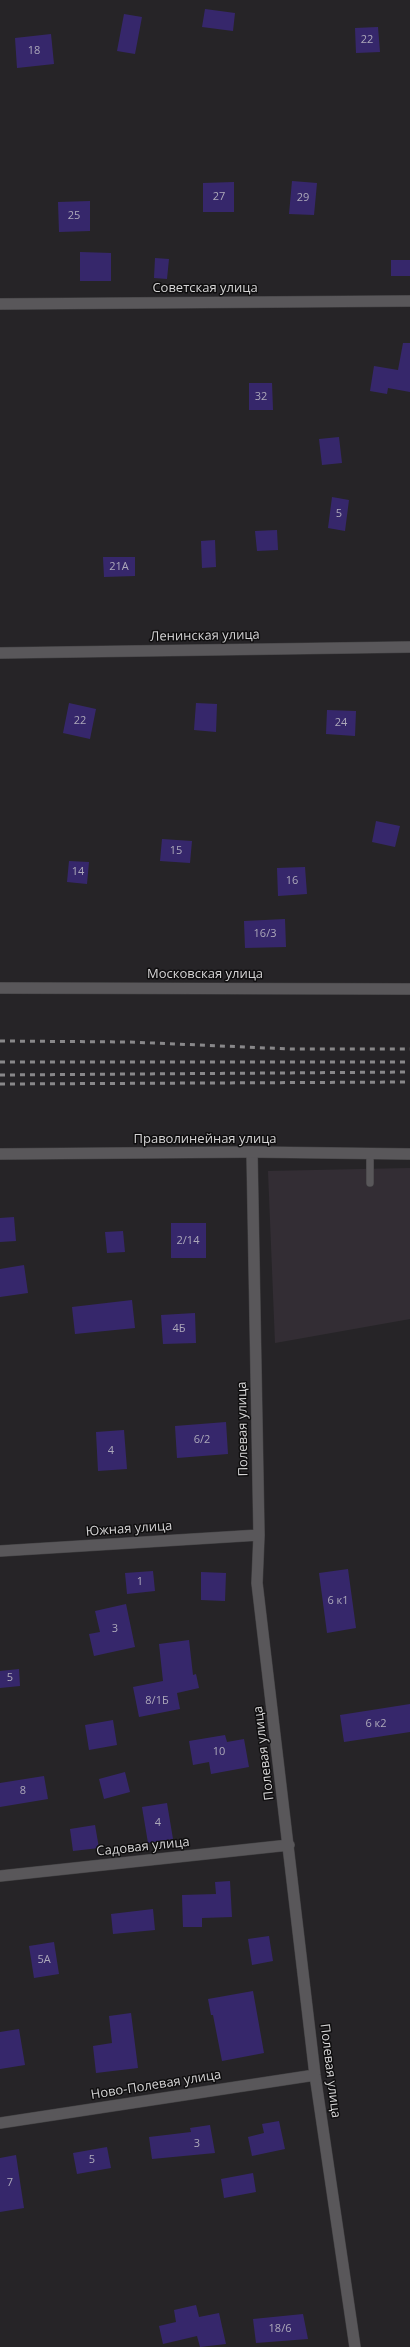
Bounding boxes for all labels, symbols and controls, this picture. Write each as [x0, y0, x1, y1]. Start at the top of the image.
house number: 22 [361, 33, 373, 47]
house number: 18 [28, 44, 40, 58]
house number: 27 [213, 190, 225, 204]
house number: 29 [297, 191, 309, 205]
house number: 25 [68, 209, 80, 223]
street label: Советская улица [152, 280, 258, 296]
house number: 32 [255, 390, 267, 404]
house number: 5 [336, 507, 342, 521]
house number: 21А [109, 560, 129, 574]
street label: Ленинская улица [150, 627, 260, 645]
house number: 22 [74, 714, 86, 728]
house number: 24 [335, 716, 347, 730]
house number: 15 [170, 844, 182, 858]
house number: 14 [72, 865, 84, 879]
house number: 16 [286, 874, 298, 888]
house number: 16/3 [254, 927, 276, 941]
street label: Московская улица [147, 966, 263, 982]
street label: Праволинейная улица [133, 1131, 277, 1147]
house number: 2/14 [177, 1234, 199, 1248]
house number: 4Б [172, 1322, 186, 1336]
street label: Полевая улица [234, 1381, 252, 1477]
house number: 6/2 [194, 1433, 210, 1447]
house number: 4 [108, 1444, 114, 1458]
street label: Южная улица [85, 1518, 173, 1540]
house number: 1 [137, 1575, 143, 1589]
house number: 6 к1 [327, 1594, 349, 1608]
house number: 3 [112, 1622, 118, 1636]
house number: 5 [7, 1671, 13, 1685]
house number: 8/1Б [145, 1694, 169, 1708]
street label: Полевая улица [250, 1705, 278, 1801]
house number: 6 к2 [365, 1717, 387, 1731]
house number: 10 [213, 1745, 225, 1759]
house number: 8 [20, 1784, 26, 1798]
house number: 4 [155, 1816, 161, 1830]
street label: Садовая улица [96, 1834, 190, 1860]
house number: 5А [37, 1953, 51, 1967]
street label: Полевая улица [316, 2023, 344, 2119]
street label: Ново-Полевая улица [90, 2067, 222, 2103]
house number: 3 [194, 2137, 200, 2151]
house number: 5 [89, 2153, 95, 2167]
house number: 7 [7, 2176, 13, 2190]
house number: 18/6 [269, 2322, 291, 2336]

